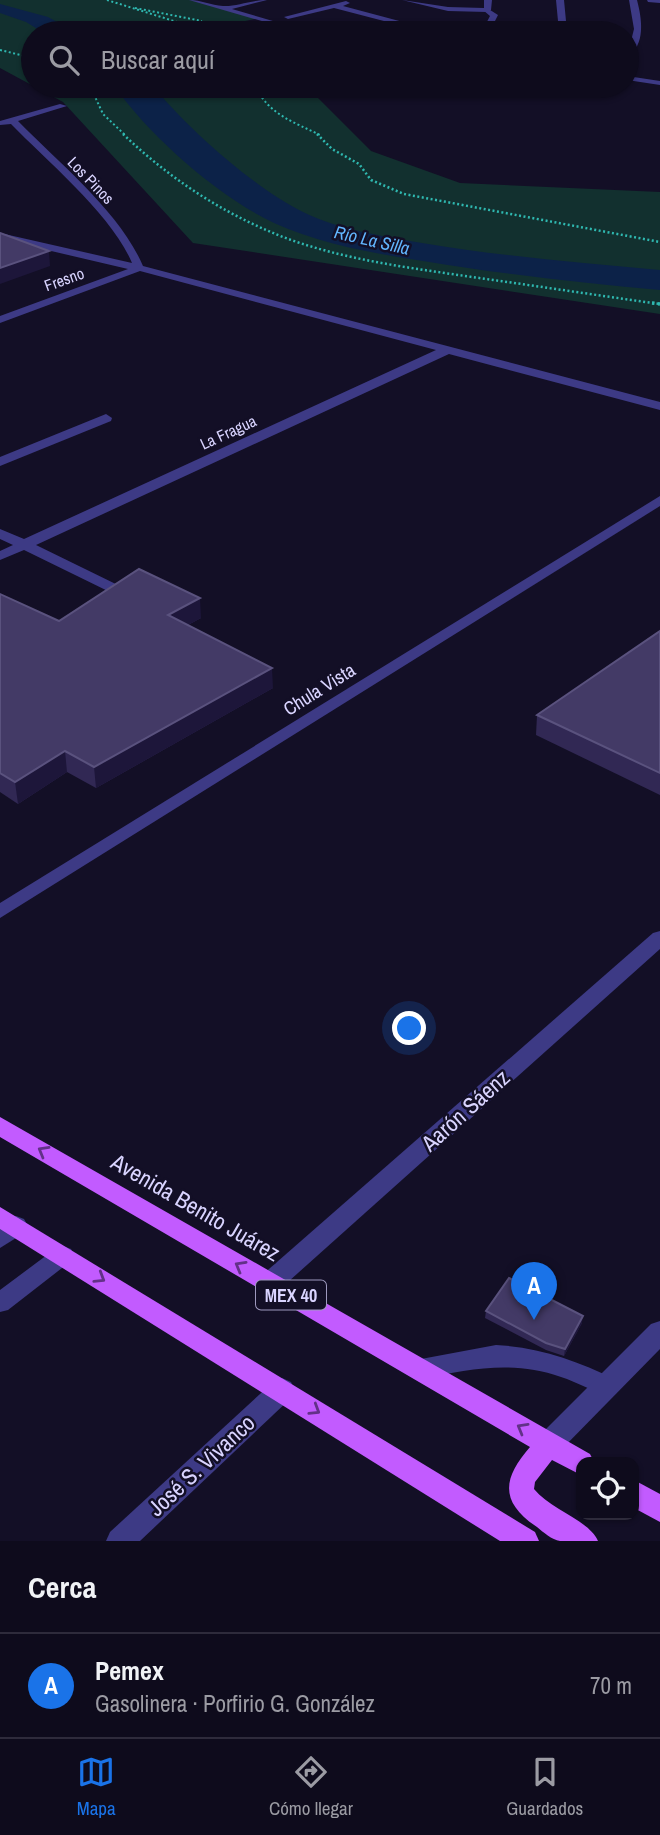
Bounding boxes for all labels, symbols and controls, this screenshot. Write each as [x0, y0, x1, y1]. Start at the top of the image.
search box [21, 21, 639, 98]
icon: search [45, 41, 83, 79]
text: Buscar aquí [101, 42, 215, 77]
street label: Los Pinos [63, 151, 119, 209]
water label: Río La Silla [332, 219, 412, 261]
street label: Fresno [41, 262, 87, 296]
street label: La Fragua [196, 409, 260, 455]
street label: Chula Vista [278, 657, 360, 721]
your location [392, 1011, 426, 1045]
street label: Aarón Sáenz [413, 1062, 516, 1159]
street label: Avenida Benito Juárez [105, 1145, 286, 1268]
one-way arrow [38, 1147, 51, 1160]
one-way arrow [235, 1261, 248, 1274]
pin: A [511, 1262, 557, 1320]
one-way arrow [92, 1270, 105, 1283]
road number: MEX 40 [256, 1280, 326, 1310]
one-way arrow [307, 1402, 320, 1415]
street label: José S. Vivanco [141, 1407, 261, 1523]
one-way arrow [517, 1423, 530, 1436]
map controls [576, 1457, 639, 1520]
button: locate [576, 1457, 639, 1520]
text: Cerca [28, 1567, 96, 1607]
text: Pemex [95, 1653, 164, 1688]
text: A [44, 1670, 58, 1701]
text: 70 m [590, 1670, 632, 1701]
text: Gasolinera · Porfirio G. González [95, 1688, 375, 1719]
tab: Mapa [77, 1753, 116, 1821]
tab: Cómo llegar [269, 1753, 353, 1821]
tab: Guardados [506, 1753, 583, 1821]

